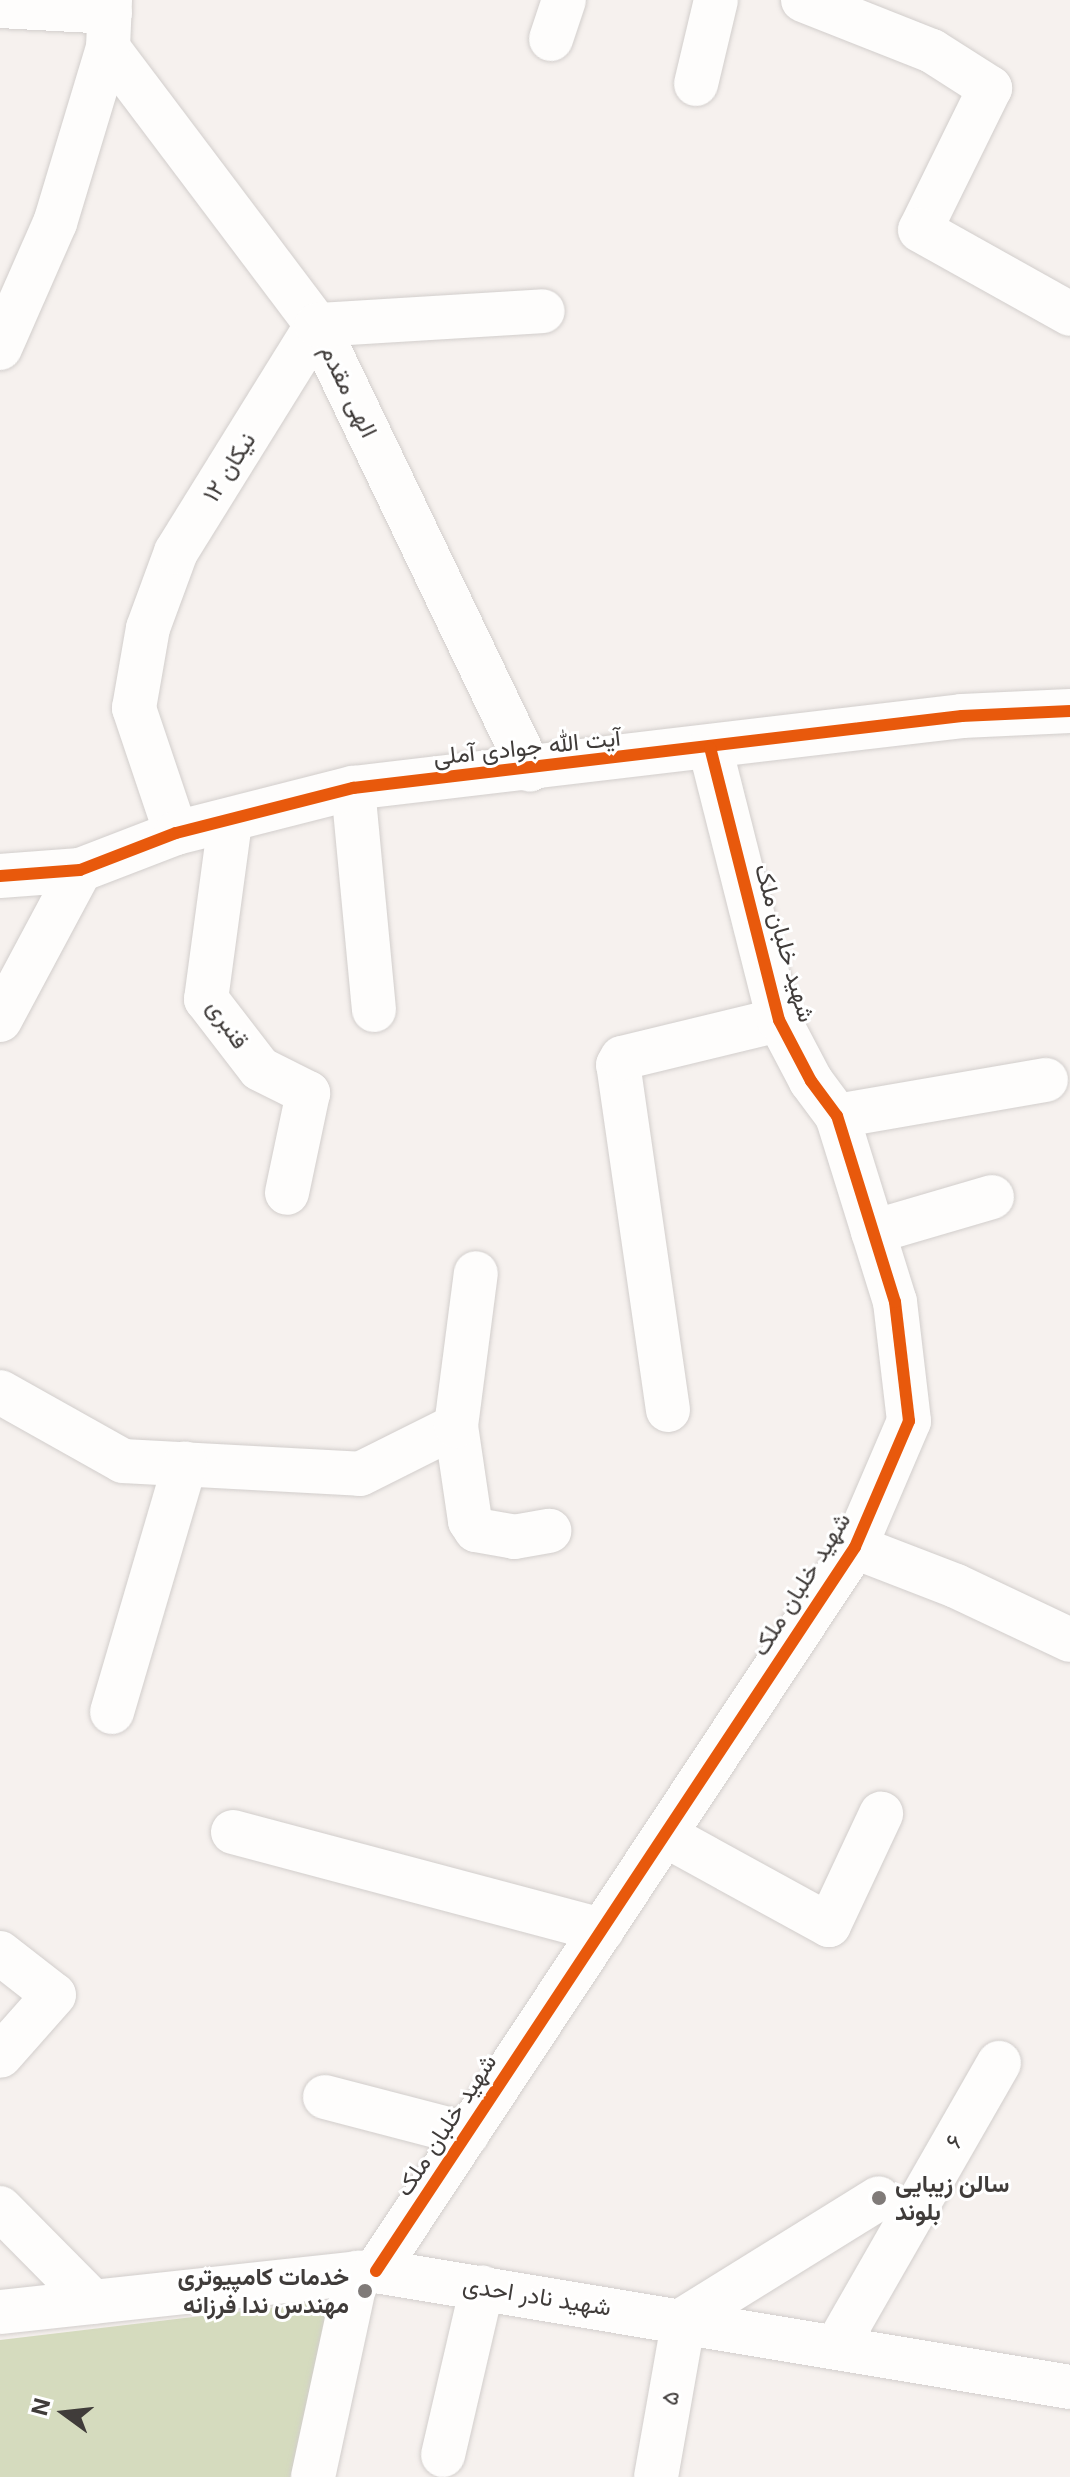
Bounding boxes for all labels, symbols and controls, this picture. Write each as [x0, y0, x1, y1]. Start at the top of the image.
street label: الهی مقدم [314, 340, 384, 442]
street label: نیکان ۱۲ [197, 427, 261, 507]
street label: آیت الله جوادی آملی [432, 723, 622, 771]
street label: شهید خلبان ملک [749, 860, 821, 1026]
street label: قنبری [201, 994, 255, 1054]
street label: شهید خلبان ملک [745, 1507, 857, 1661]
street label: شهید خلبان ملک [389, 2049, 503, 2201]
street label: ۶ [939, 2129, 969, 2153]
place label: سالن زیبایی بلوند [895, 2170, 1009, 2226]
marker: سالن زیبایی بلوند [870, 2189, 888, 2207]
place label: خدمات کامپیوتری مهندس ندا فرزانه [178, 2263, 349, 2319]
street label: شهید نادر احدی [461, 2270, 613, 2322]
marker: خدمات کامپیوتری مهندس ندا فرزانه [356, 2282, 374, 2300]
north arrow [24, 2373, 104, 2453]
street label: ۵ [655, 2389, 685, 2407]
text: N [26, 2395, 56, 2418]

